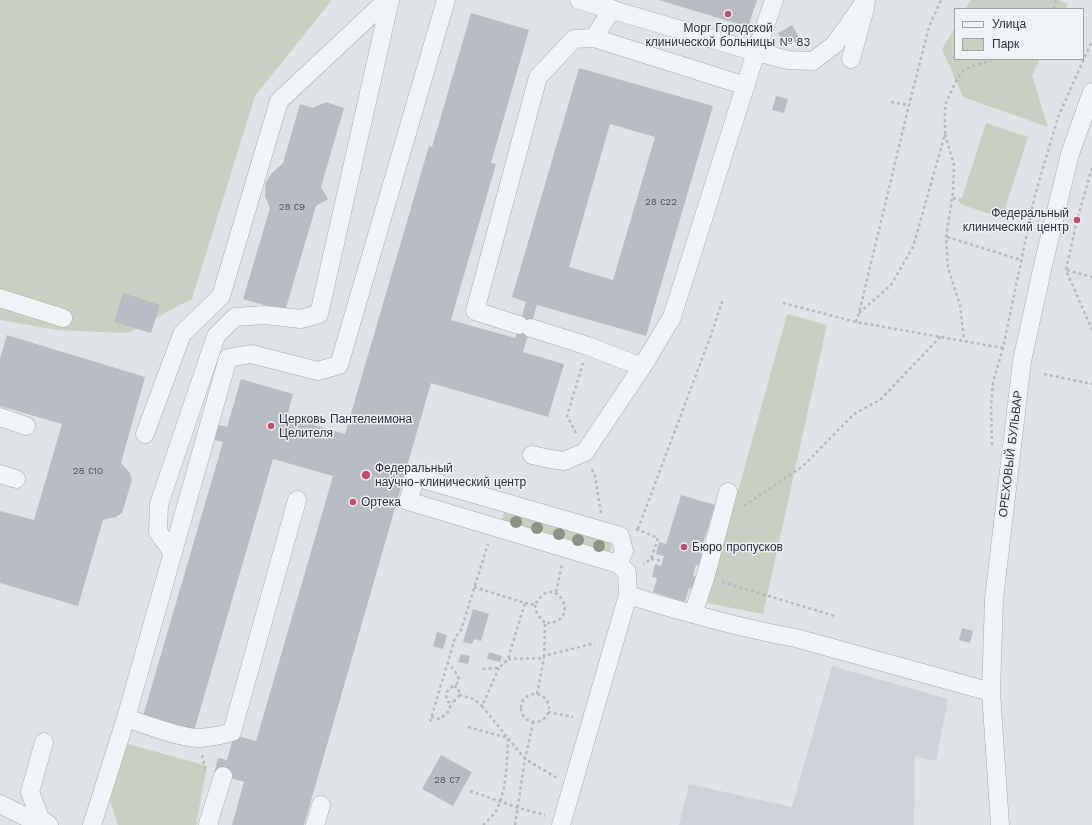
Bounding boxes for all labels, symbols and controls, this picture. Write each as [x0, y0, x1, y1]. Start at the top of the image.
legend [954, 8, 1084, 60]
marker: Морг Городской клинической больницы № 83 [723, 9, 733, 19]
text: Улица [992, 17, 1026, 31]
place label: Морг Городской клинической больницы № 83 [645, 21, 811, 49]
text: Парк [992, 37, 1019, 51]
house number: 28 с22 [645, 196, 677, 208]
house number: 28 с9 [279, 201, 305, 213]
place label: Федеральный клинический центр [963, 206, 1069, 234]
marker: Федеральный клинический центр [1072, 215, 1082, 225]
street label: ОРЕХОВЫЙ БУЛЬВАР [996, 390, 1026, 518]
place label: Церковь Пантелеимона Целителя [279, 412, 412, 440]
marker: Церковь Пантелеимона Целителя [266, 421, 276, 431]
place label: Федеральный научно-клинический центр [375, 461, 526, 489]
house number: 28 с10 [73, 465, 103, 477]
marker: Федеральный научно-клинический центр [360, 469, 372, 481]
place label: Ортека [361, 495, 401, 509]
marker: Ортека [348, 497, 358, 507]
place label: Бюро пропусков [692, 540, 783, 554]
marker: Бюро пропусков [679, 542, 689, 552]
house number: 28 с7 [434, 774, 460, 786]

